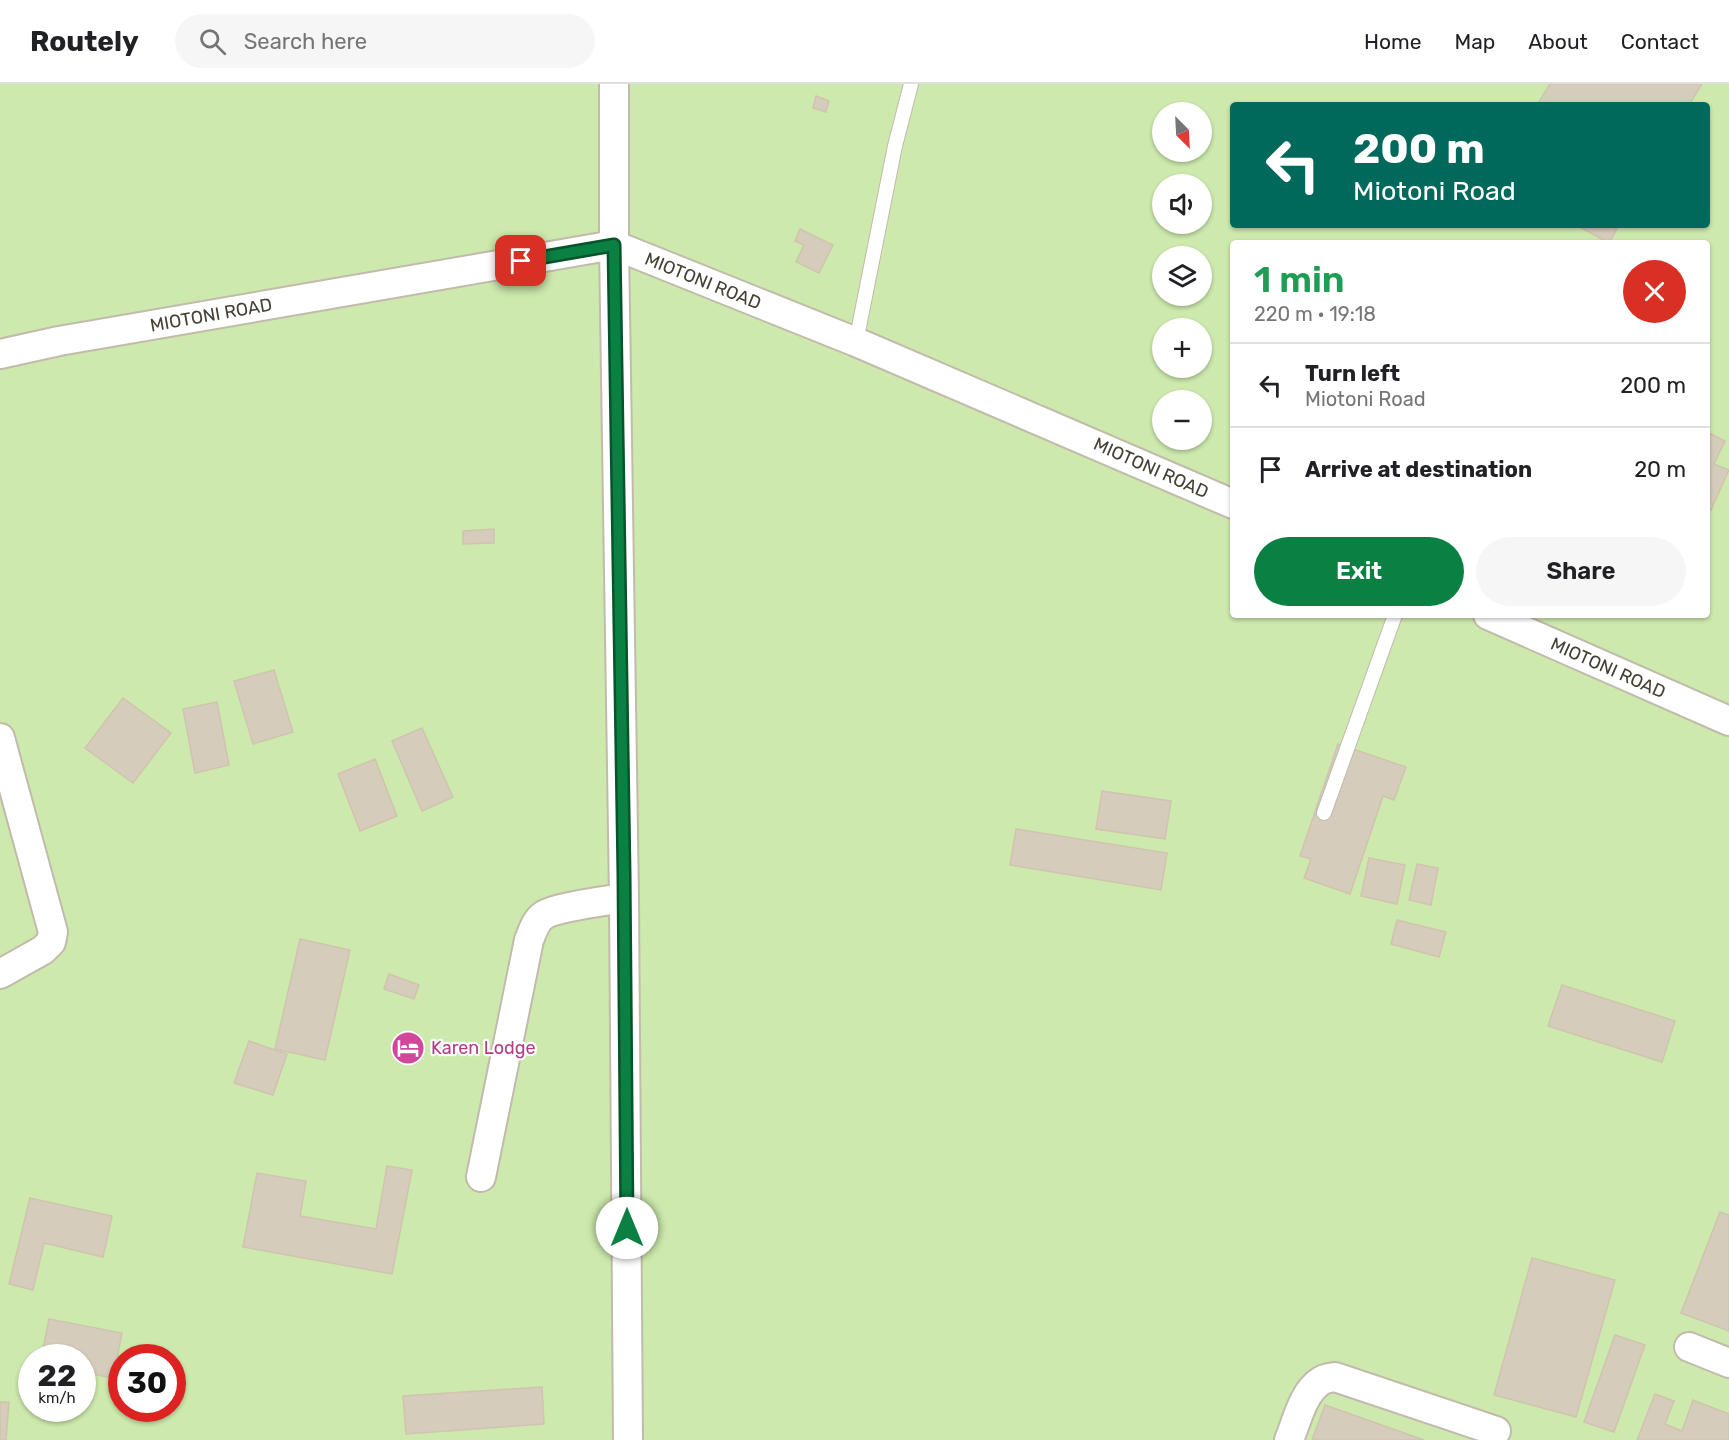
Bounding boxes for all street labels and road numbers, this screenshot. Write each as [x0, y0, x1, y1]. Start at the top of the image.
street label: MIOTONI ROAD [642, 248, 764, 314]
street label: MIOTONI ROAD [148, 293, 274, 337]
street label: MIOTONI ROAD [1090, 433, 1212, 503]
street label: MIOTONI ROAD [1547, 633, 1669, 703]

